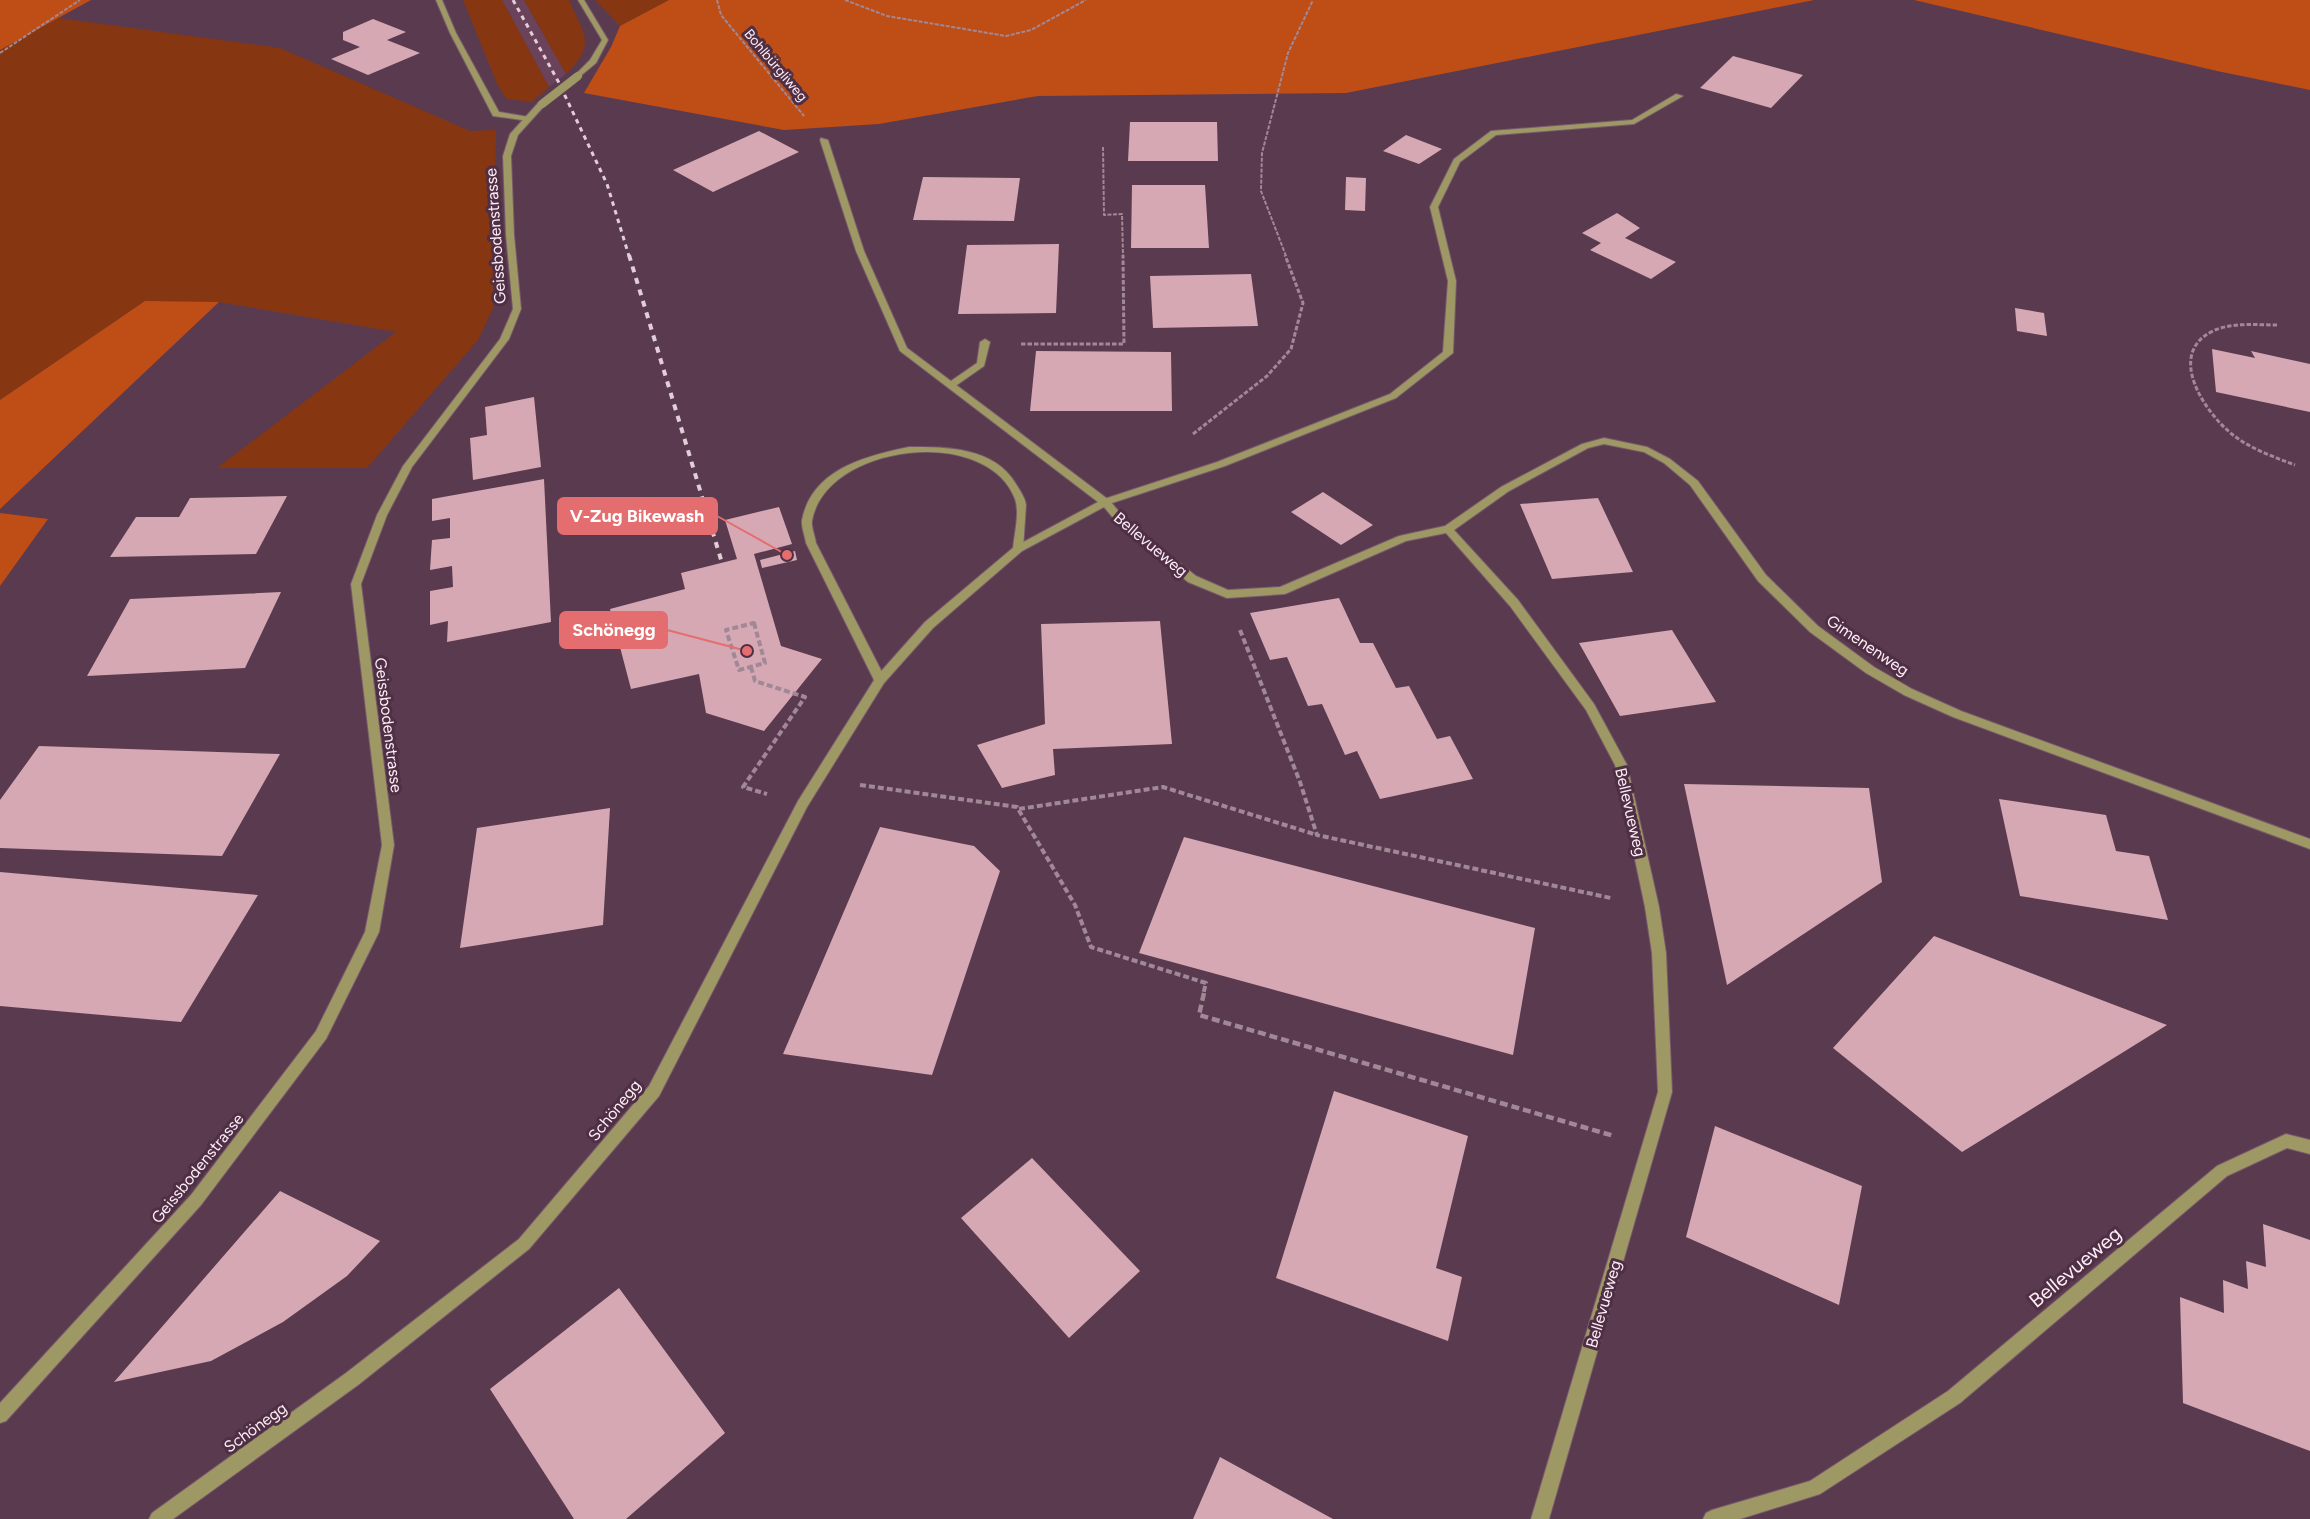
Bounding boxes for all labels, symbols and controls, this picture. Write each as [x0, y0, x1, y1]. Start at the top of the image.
street label: Bohlbürgliweg [740, 26, 811, 105]
street label: Geissbodenstrasse [481, 167, 510, 304]
callout: V-Zug Bikewash [558, 498, 717, 534]
text: V-Zug Bikewash [570, 505, 704, 527]
street label: Bellevueweg [1110, 508, 1191, 581]
street label: Gimenenweg [1823, 611, 1912, 680]
callout: Schönegg [560, 612, 667, 648]
text: Schönegg [572, 619, 656, 641]
street label: Geissbodenstrasse [371, 656, 406, 794]
street label: Bellevueweg [1611, 766, 1650, 858]
street label: Schönegg [584, 1076, 645, 1145]
street label: Geissbodenstrasse [147, 1109, 248, 1227]
street label: Bellevueweg [2024, 1222, 2126, 1312]
street label: Bellevueweg [1582, 1258, 1625, 1350]
street label: Schönegg [220, 1398, 290, 1457]

